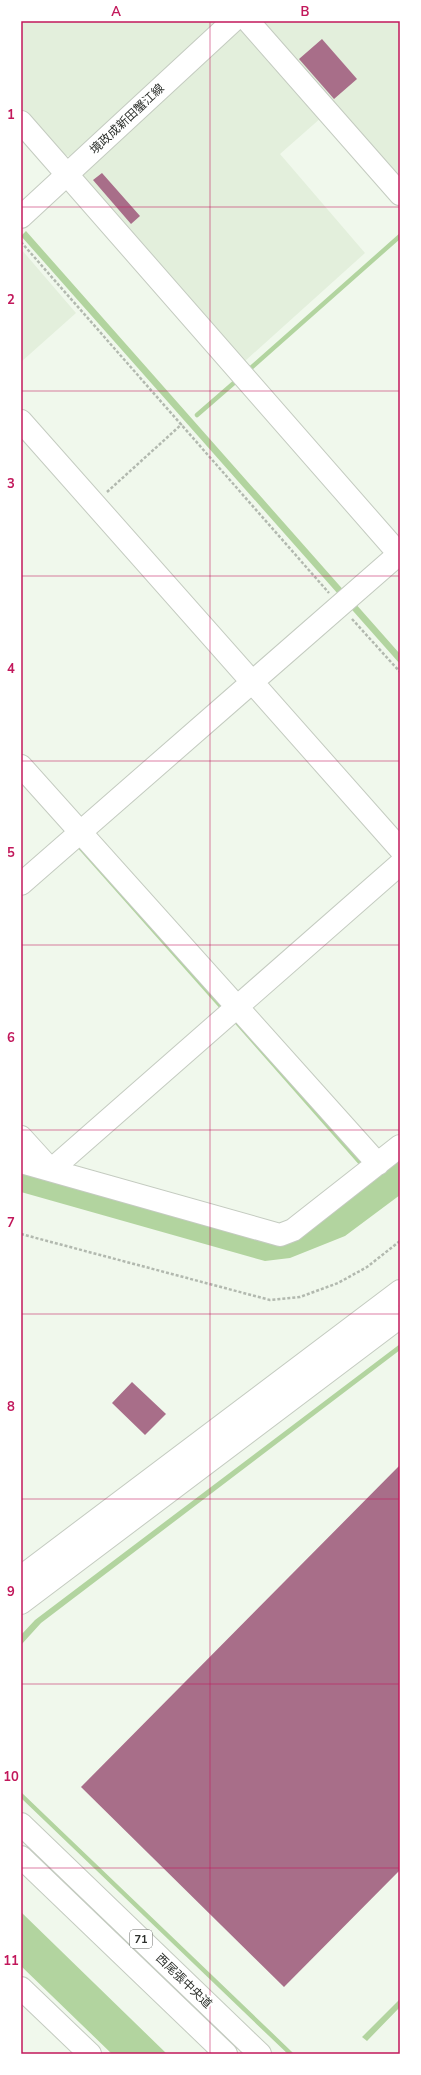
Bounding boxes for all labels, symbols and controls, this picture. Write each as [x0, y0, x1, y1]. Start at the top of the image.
text: A [111, 3, 121, 21]
text: B [301, 3, 310, 21]
street label: 境政成新田蟹江線 [86, 80, 168, 158]
text: 1 [7, 106, 15, 124]
text: 2 [7, 291, 15, 309]
text: 3 [7, 475, 15, 493]
text: 4 [7, 660, 15, 678]
text: 5 [7, 844, 15, 862]
text: 6 [7, 1029, 15, 1047]
text: 7 [7, 1214, 15, 1232]
text: 8 [7, 1398, 15, 1416]
text: 9 [7, 1583, 15, 1601]
text: 10 [3, 1768, 19, 1786]
road number: 71 [130, 1930, 152, 1948]
street label: 西尾張中央道 [153, 1950, 215, 2012]
text: 11 [3, 1952, 19, 1970]

